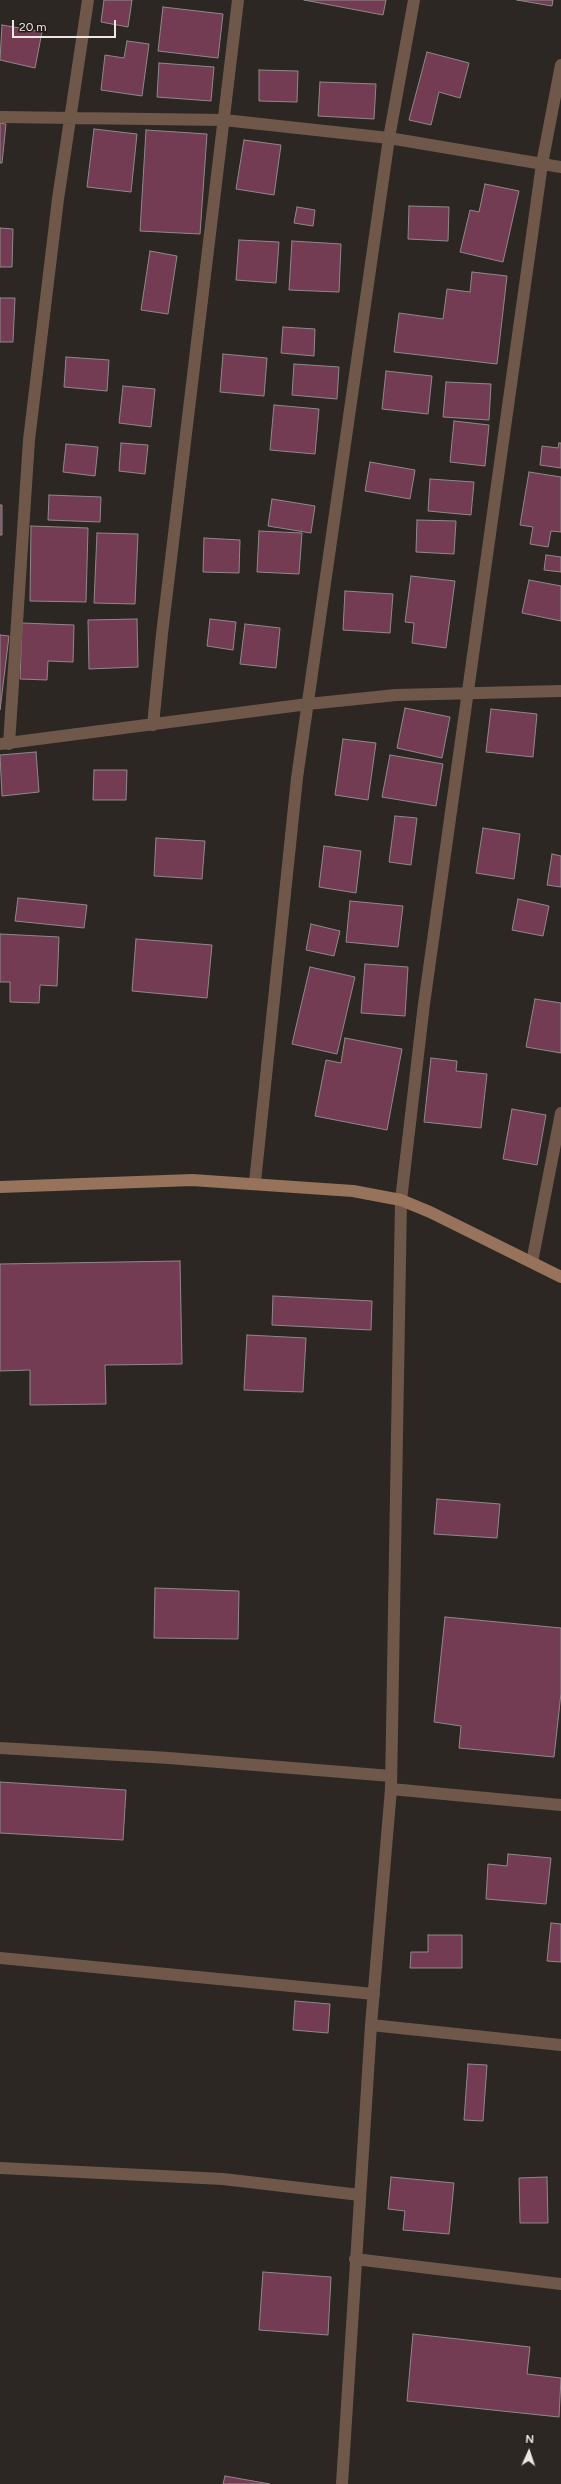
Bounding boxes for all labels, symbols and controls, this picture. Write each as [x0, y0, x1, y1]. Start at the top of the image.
scale bar [14, 12, 118, 38]
text: 20 m [19, 20, 47, 34]
north arrow [509, 2432, 549, 2472]
text: N [525, 2433, 534, 2446]

